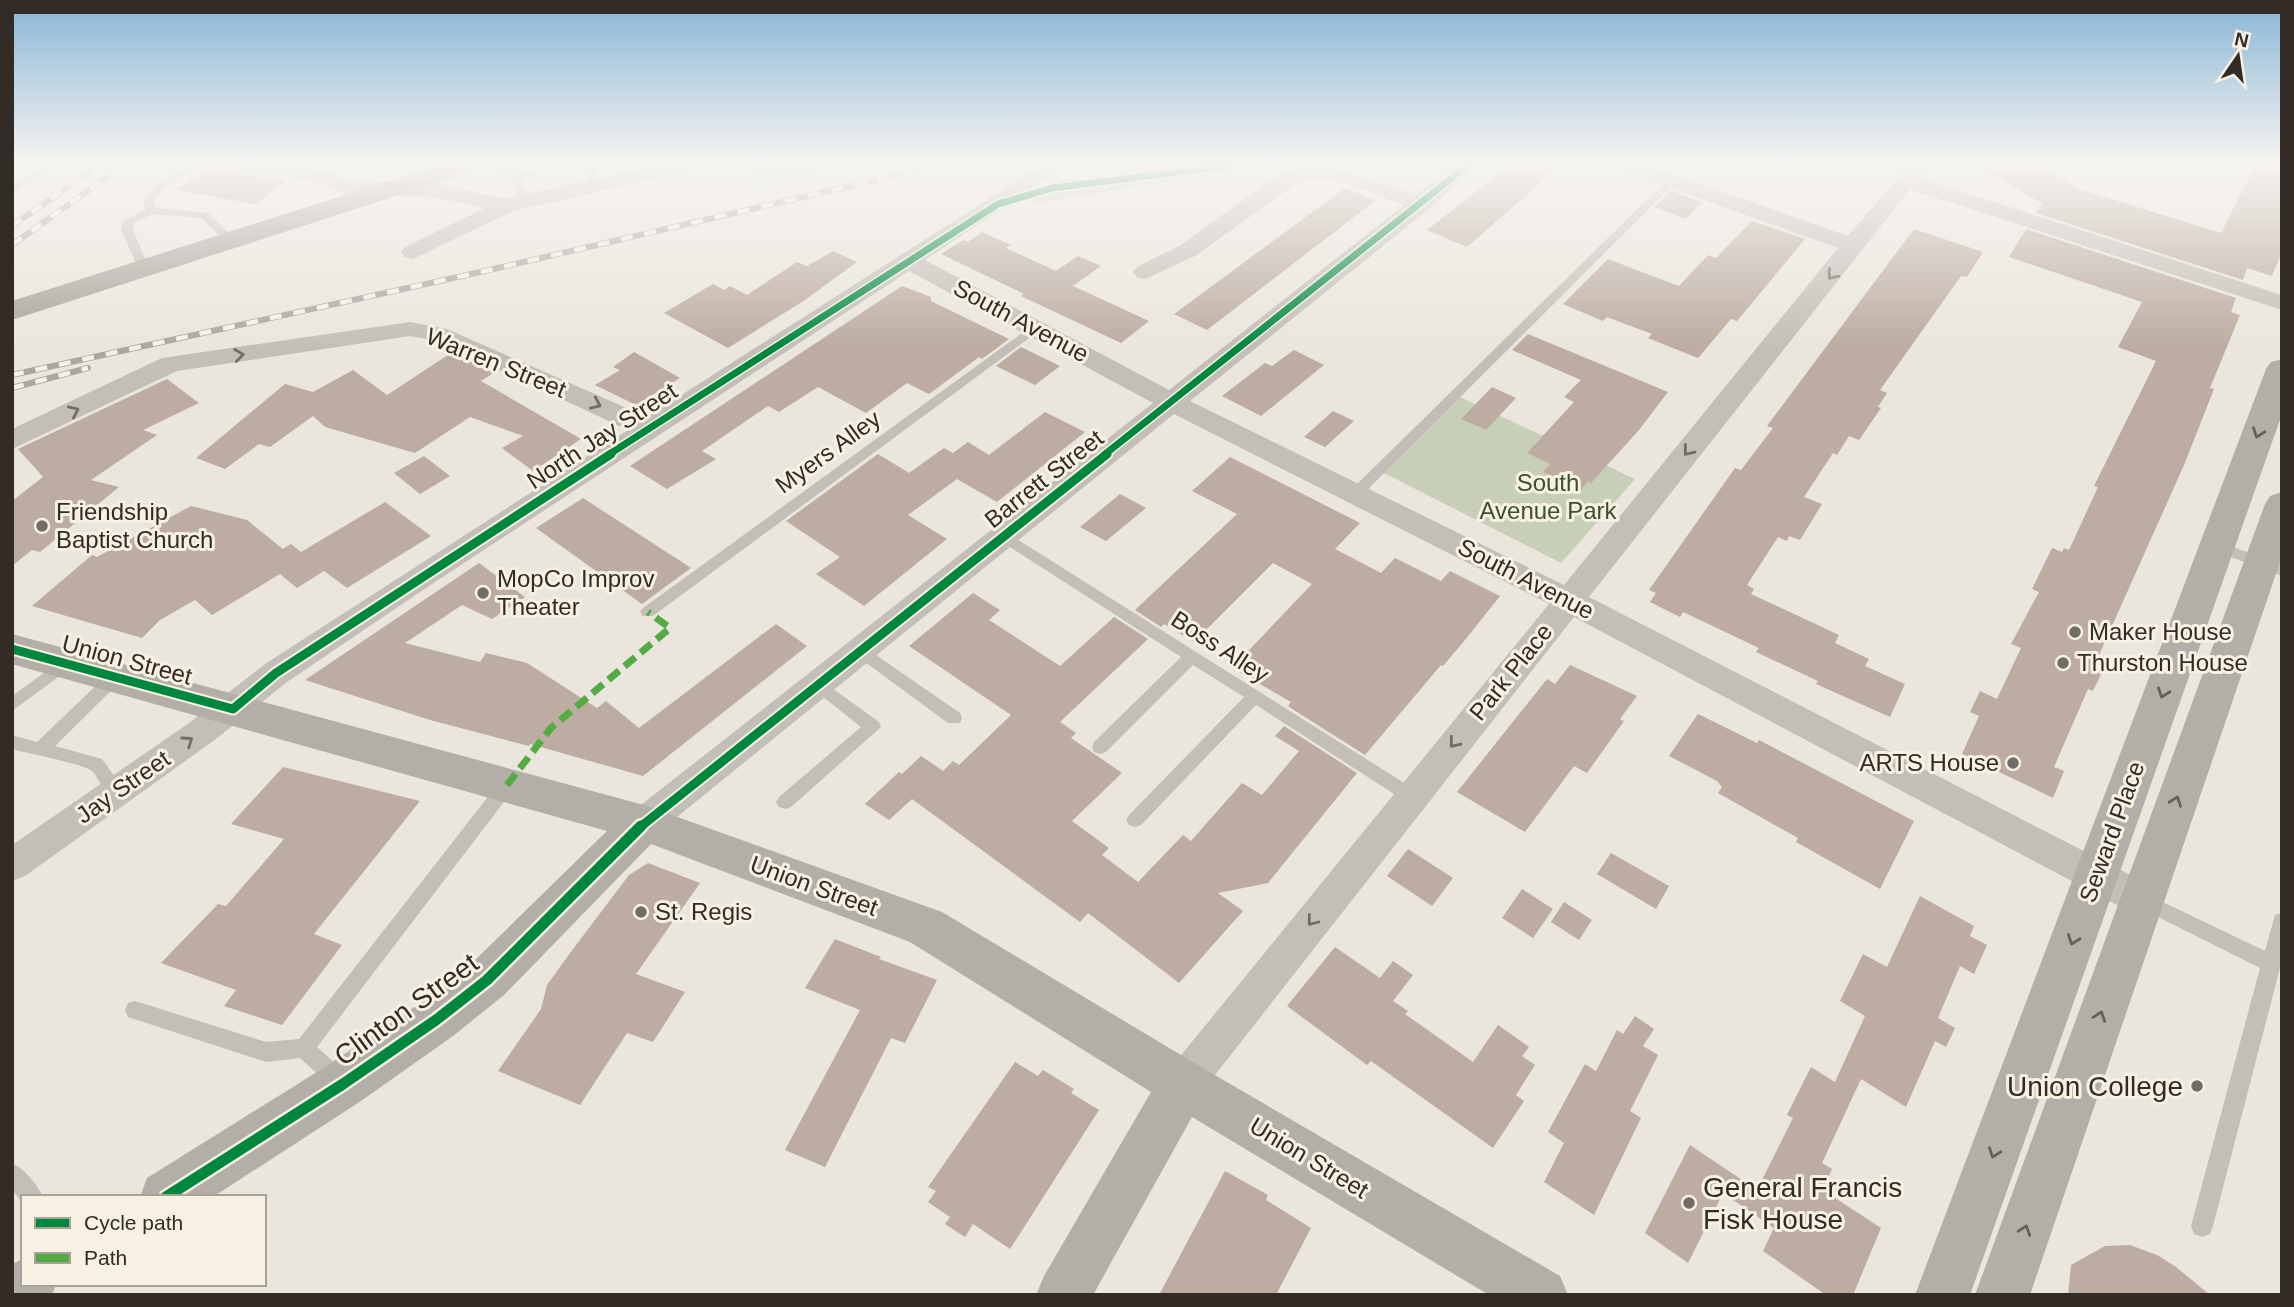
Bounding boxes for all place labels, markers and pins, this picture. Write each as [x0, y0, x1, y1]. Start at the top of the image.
place label: Friendship Baptist Church [56, 498, 213, 553]
marker: Friendship Baptist Church [34, 518, 50, 534]
place label: MopCo Improv Theater [497, 565, 654, 620]
marker: MopCo Improv Theater [475, 585, 491, 601]
place label: Maker House [2089, 618, 2232, 645]
marker: Maker House [2067, 624, 2083, 640]
place label: Thurston House [2077, 649, 2248, 676]
marker: Thurston House [2055, 655, 2071, 671]
place label: ARTS House [1859, 749, 1999, 776]
marker: ARTS House [2005, 755, 2021, 771]
place label: St. Regis [655, 898, 752, 925]
marker: St. Regis [633, 904, 649, 920]
place label: Union College [2007, 1071, 2183, 1102]
marker: Union College [2189, 1078, 2205, 1094]
place label: General Francis Fisk House [1703, 1172, 1902, 1235]
marker: General Francis Fisk House [1681, 1195, 1697, 1211]

